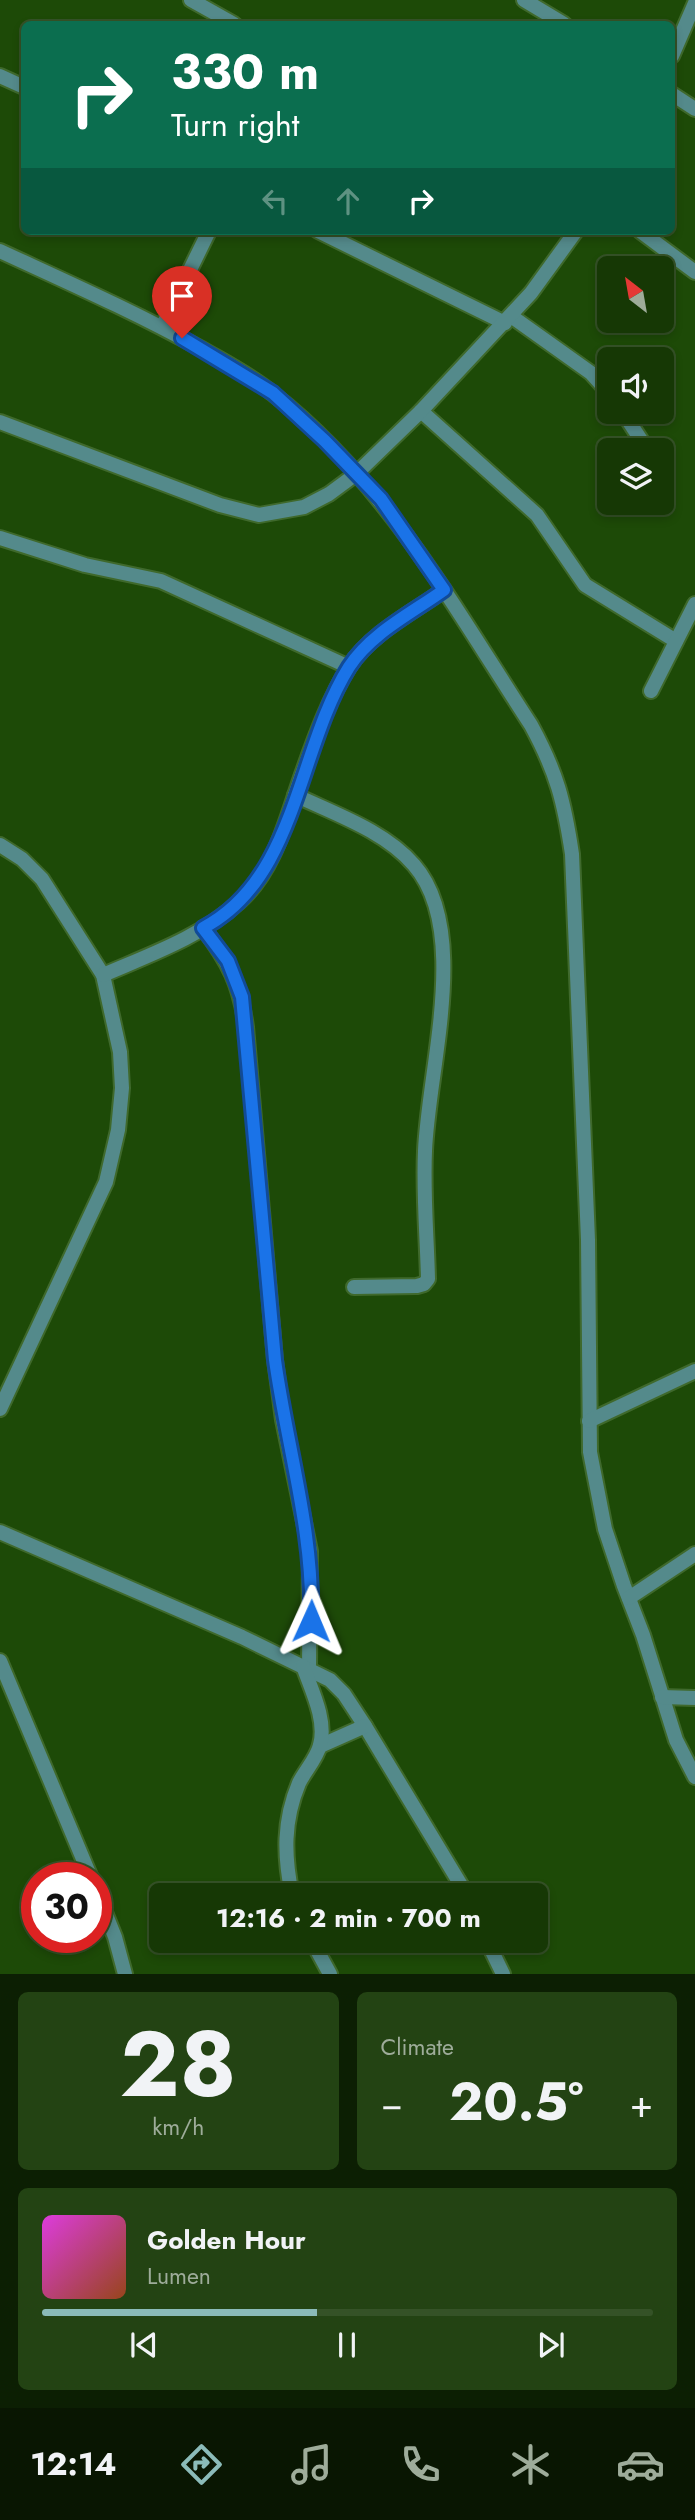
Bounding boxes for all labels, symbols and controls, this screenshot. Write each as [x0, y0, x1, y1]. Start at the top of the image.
text: 330 m [171, 37, 319, 107]
icon: right [56, 49, 147, 140]
text: Turn right [171, 102, 300, 148]
icon: left [256, 182, 294, 220]
icon: ahead [329, 182, 367, 220]
icon: right [402, 182, 440, 220]
north arrow [597, 256, 674, 332]
map controls [597, 256, 674, 515]
pin [152, 266, 212, 338]
icon: arrive [163, 277, 201, 315]
button: sound [597, 347, 674, 424]
button: layers [597, 438, 674, 515]
position arrow [274, 1584, 348, 1658]
speed limit sign: 30 [21, 1862, 112, 1953]
text: 12:16 · 2 min · 700 m [216, 1899, 481, 1937]
text: 28 [120, 1999, 237, 2130]
text: Climate [381, 2030, 454, 2064]
text: 20.5° [449, 2064, 583, 2140]
text: − [381, 2076, 403, 2131]
text: + [630, 2076, 653, 2131]
text: km/h [152, 2110, 204, 2144]
text: Golden Hour [147, 2221, 306, 2259]
text: Lumen [147, 2259, 211, 2293]
icon: previous [125, 2326, 163, 2364]
icon: pause [328, 2326, 366, 2364]
icon: next [532, 2326, 570, 2364]
icon: directions [177, 2440, 226, 2489]
icon: music [287, 2440, 336, 2489]
icon: phone [396, 2440, 445, 2489]
icon: climate [506, 2440, 555, 2489]
icon: car [616, 2440, 665, 2489]
text: 12:14 [30, 2441, 117, 2487]

